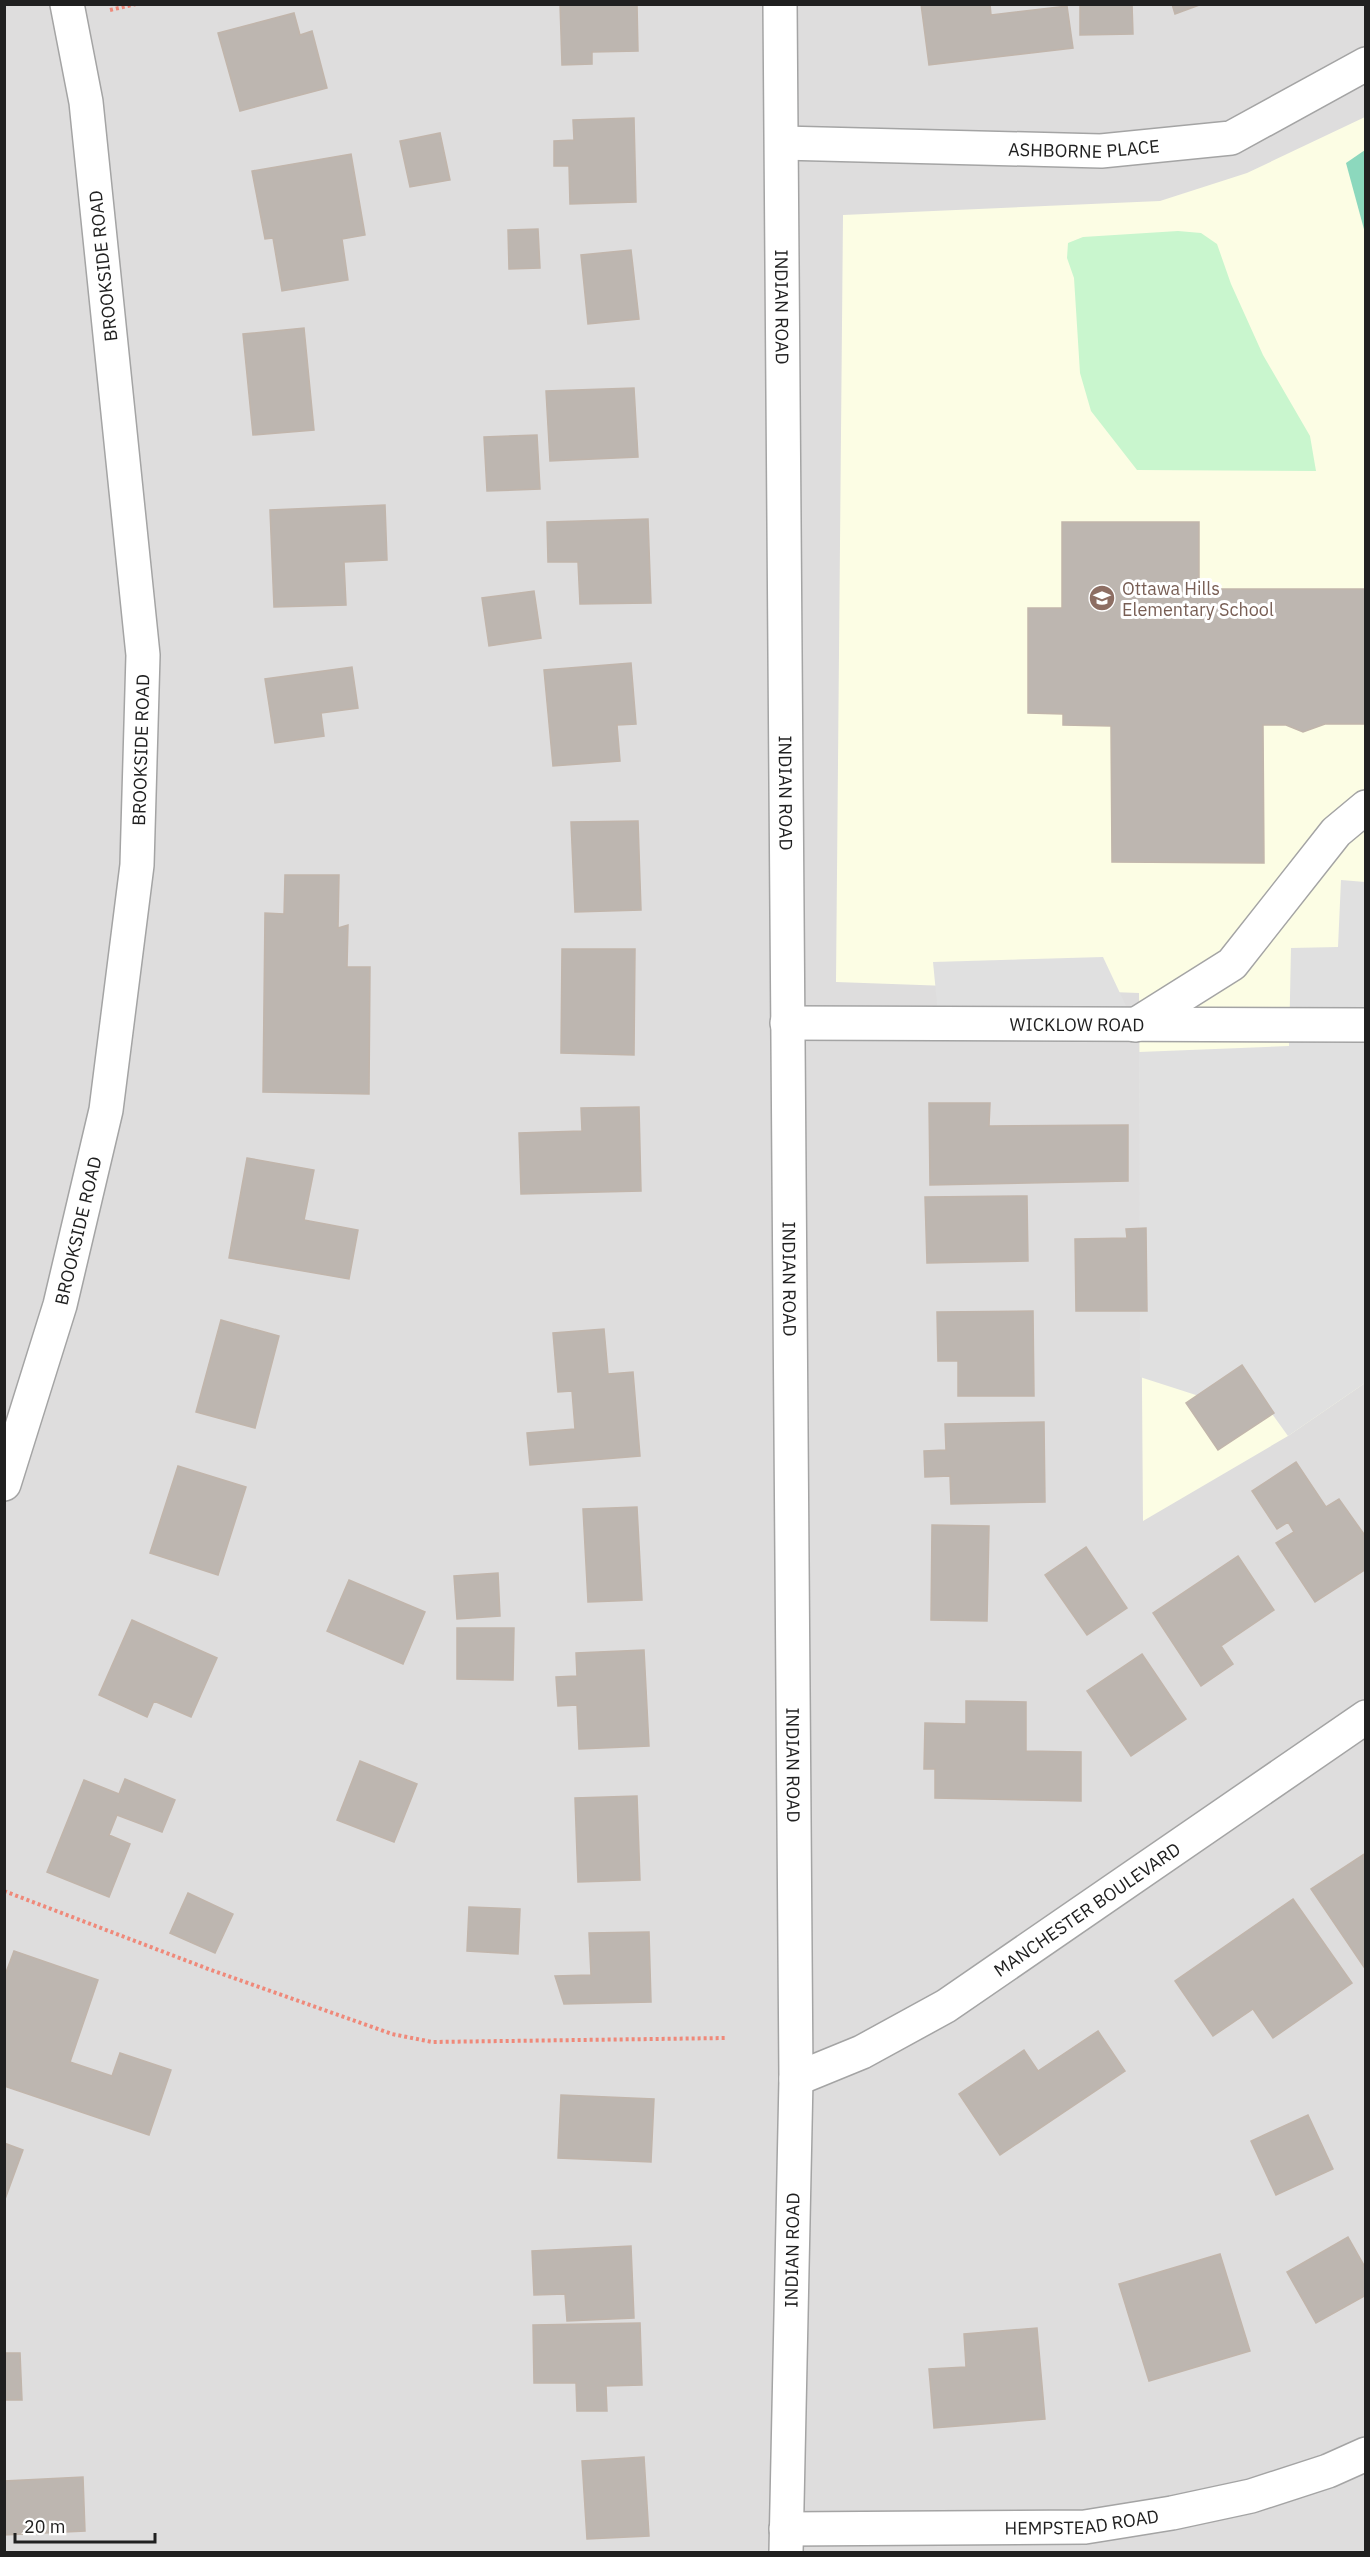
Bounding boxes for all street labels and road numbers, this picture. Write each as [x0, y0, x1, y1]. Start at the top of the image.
street label: ASHBORNE PLACE [1008, 134, 1161, 163]
street label: BROOKSIDE ROAD [84, 189, 122, 343]
street label: INDIAN ROAD [770, 249, 794, 365]
street label: BROOKSIDE ROAD [127, 674, 154, 826]
street label: INDIAN ROAD [774, 735, 798, 851]
street label: WICKLOW ROAD [1010, 1012, 1144, 1036]
street label: BROOKSIDE ROAD [49, 1154, 106, 1307]
street label: INDIAN ROAD [778, 1221, 802, 1337]
street label: INDIAN ROAD [782, 1707, 806, 1823]
street label: MANCHESTER BOULEVARD [989, 1837, 1185, 1981]
street label: INDIAN ROAD [779, 2192, 805, 2308]
street label: HEMPSTEAD ROAD [1004, 2504, 1160, 2539]

